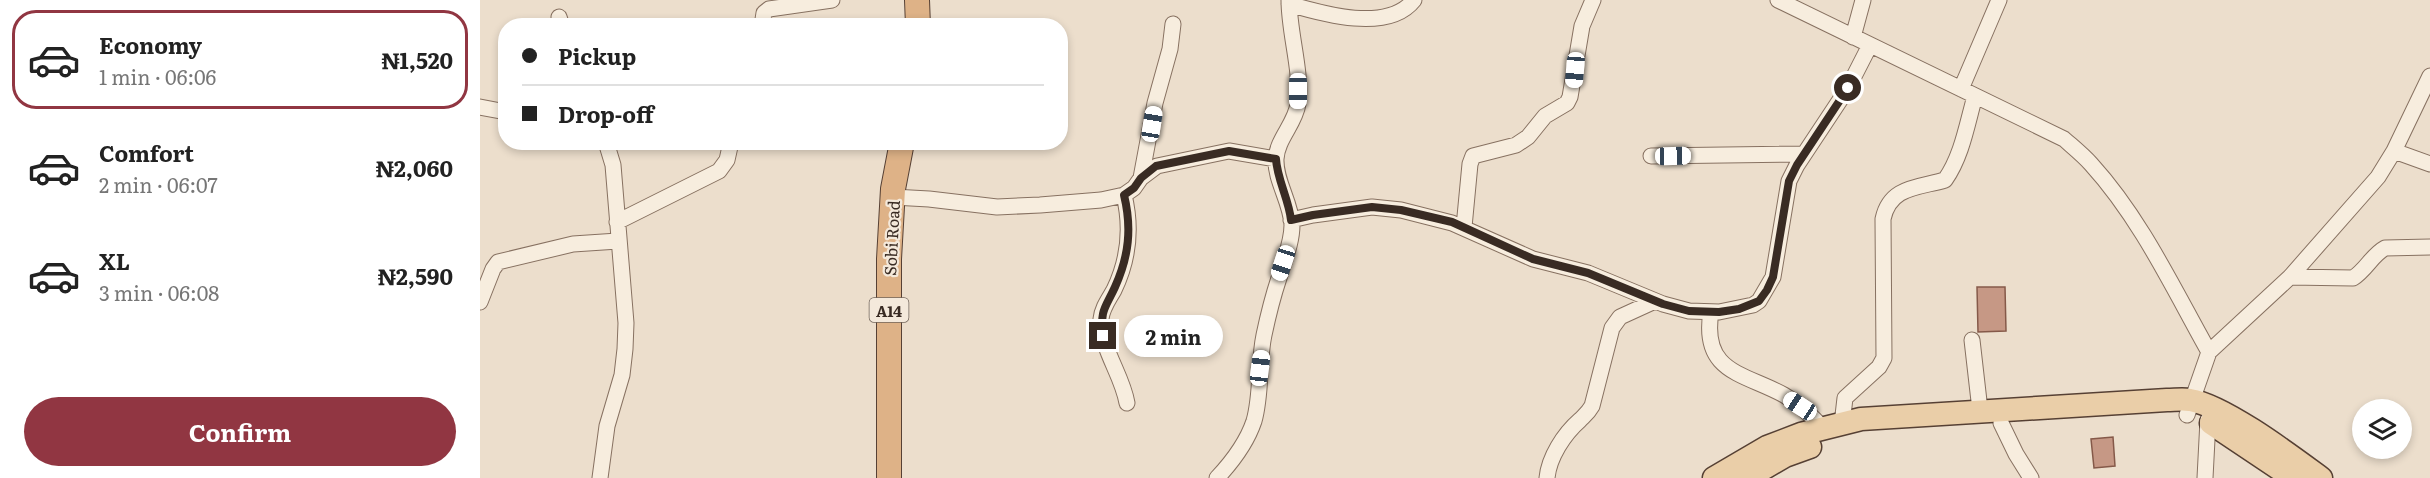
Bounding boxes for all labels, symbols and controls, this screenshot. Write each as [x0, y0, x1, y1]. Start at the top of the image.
text: Economy [99, 28, 202, 61]
icon: car [27, 33, 81, 87]
text: Pickup [558, 39, 636, 72]
text: ₦1,520 [381, 43, 453, 76]
car [1564, 51, 1586, 89]
text: 1 min · 06:06 [99, 61, 216, 91]
car [1289, 73, 1307, 109]
route start [1834, 74, 1861, 101]
text: Drop-off [558, 97, 654, 130]
car [1140, 105, 1164, 143]
text: Comfort [99, 136, 194, 169]
icon: car [27, 141, 81, 195]
car [1655, 147, 1691, 165]
text: ₦2,060 [376, 151, 453, 184]
text: 2 min · 06:07 [99, 169, 218, 199]
street label: Sobi Road [877, 199, 905, 276]
car [1269, 243, 1297, 283]
text: XL [99, 244, 130, 277]
icon: car [27, 249, 81, 303]
text: ₦2,590 [378, 259, 453, 292]
text: 3 min · 06:08 [99, 277, 219, 307]
road number: A14 [870, 298, 908, 322]
callout: 2 min [1124, 315, 1223, 357]
text: 2 min [1146, 321, 1201, 351]
route end [1089, 322, 1116, 349]
car [1249, 349, 1271, 387]
car [1780, 389, 1820, 423]
button: Confirm [24, 397, 456, 466]
map controls [2352, 399, 2412, 459]
button: layers [2352, 399, 2412, 459]

